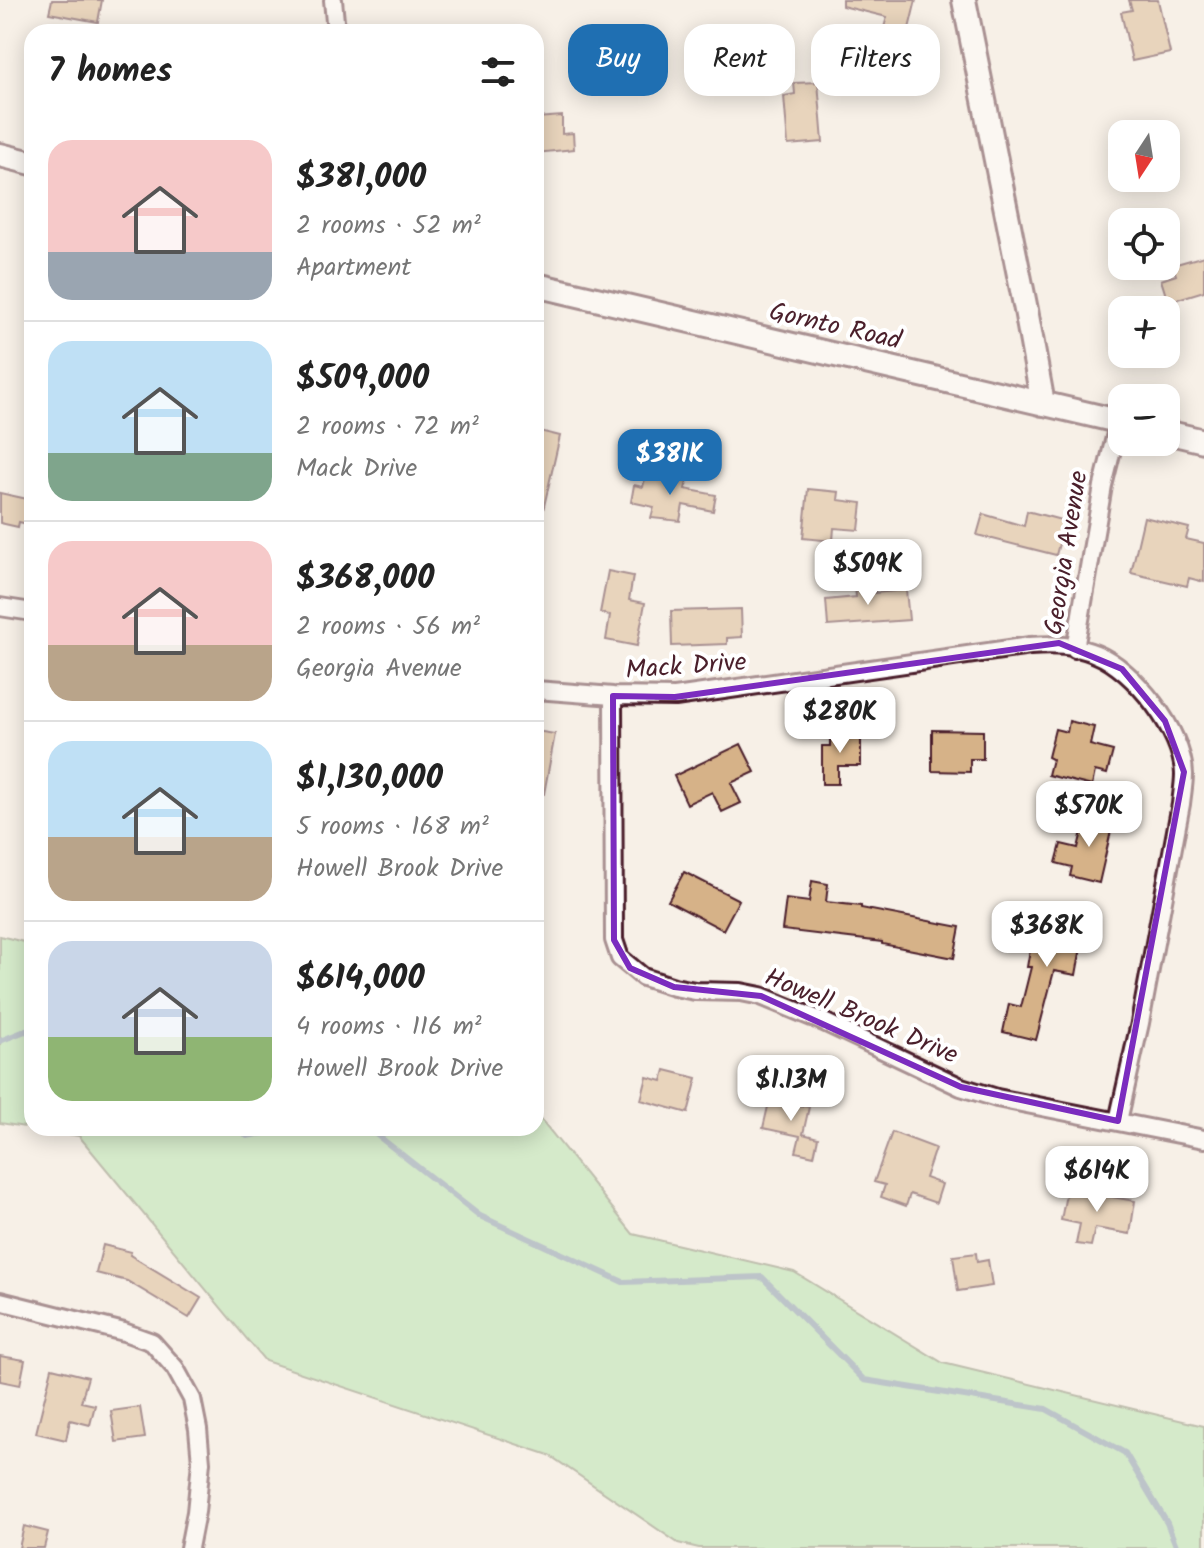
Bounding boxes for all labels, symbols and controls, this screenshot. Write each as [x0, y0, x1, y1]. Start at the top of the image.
chip: Buy [568, 24, 668, 96]
chip: Rent [684, 24, 795, 96]
chip: Filters [811, 24, 940, 96]
text: 7 homes [48, 45, 172, 99]
icon: filters [476, 50, 520, 94]
north arrow [1108, 120, 1180, 192]
map controls [1108, 120, 1180, 456]
text: $381,000 [296, 151, 426, 205]
icon: home [112, 172, 208, 268]
text: 2 rooms · 52 m² [296, 205, 481, 247]
button: locate [1108, 208, 1180, 280]
text: Apartment [296, 247, 411, 289]
street label: Gornto Road [765, 291, 906, 363]
button: + [1108, 296, 1180, 368]
text: $509,000 [296, 352, 429, 406]
icon: home [112, 373, 208, 469]
button: − [1108, 384, 1180, 456]
text: 2 rooms · 72 m² [296, 406, 479, 448]
pin: $381K [614, 429, 726, 497]
text: $381K [636, 434, 704, 476]
text: Mack Drive [296, 448, 417, 490]
street label: Georgia Avenue [1033, 468, 1101, 638]
pin: $509K [812, 539, 924, 607]
text: $509K [833, 544, 903, 586]
text: $368,000 [296, 552, 434, 606]
icon: home [112, 573, 208, 669]
text: 2 rooms · 56 m² [296, 606, 480, 648]
street label: Mack Drive [624, 642, 748, 692]
text: Georgia Avenue [296, 648, 462, 690]
pin: $280K [784, 687, 896, 755]
text: $280K [803, 692, 877, 734]
text: $1,130,000 [296, 752, 443, 806]
icon: home [112, 773, 208, 869]
pin: $570K [1033, 781, 1145, 849]
text: $570K [1054, 786, 1124, 828]
text: 5 rooms · 168 m² [296, 806, 489, 848]
text: Howell Brook Drive [296, 848, 503, 890]
pin: $368K [991, 901, 1103, 969]
text: $368K [1010, 906, 1084, 948]
text: $614,000 [296, 952, 425, 1006]
street label: Howell Brook Drive [757, 957, 965, 1077]
icon: home [112, 973, 208, 1069]
text: 4 rooms · 116 m² [296, 1006, 482, 1048]
text: Howell Brook Drive [296, 1048, 503, 1090]
pin: $1.13M [726, 1055, 856, 1123]
text: $1.13M [755, 1060, 827, 1102]
pin: $614K [1041, 1146, 1153, 1214]
text: $614K [1063, 1151, 1131, 1193]

